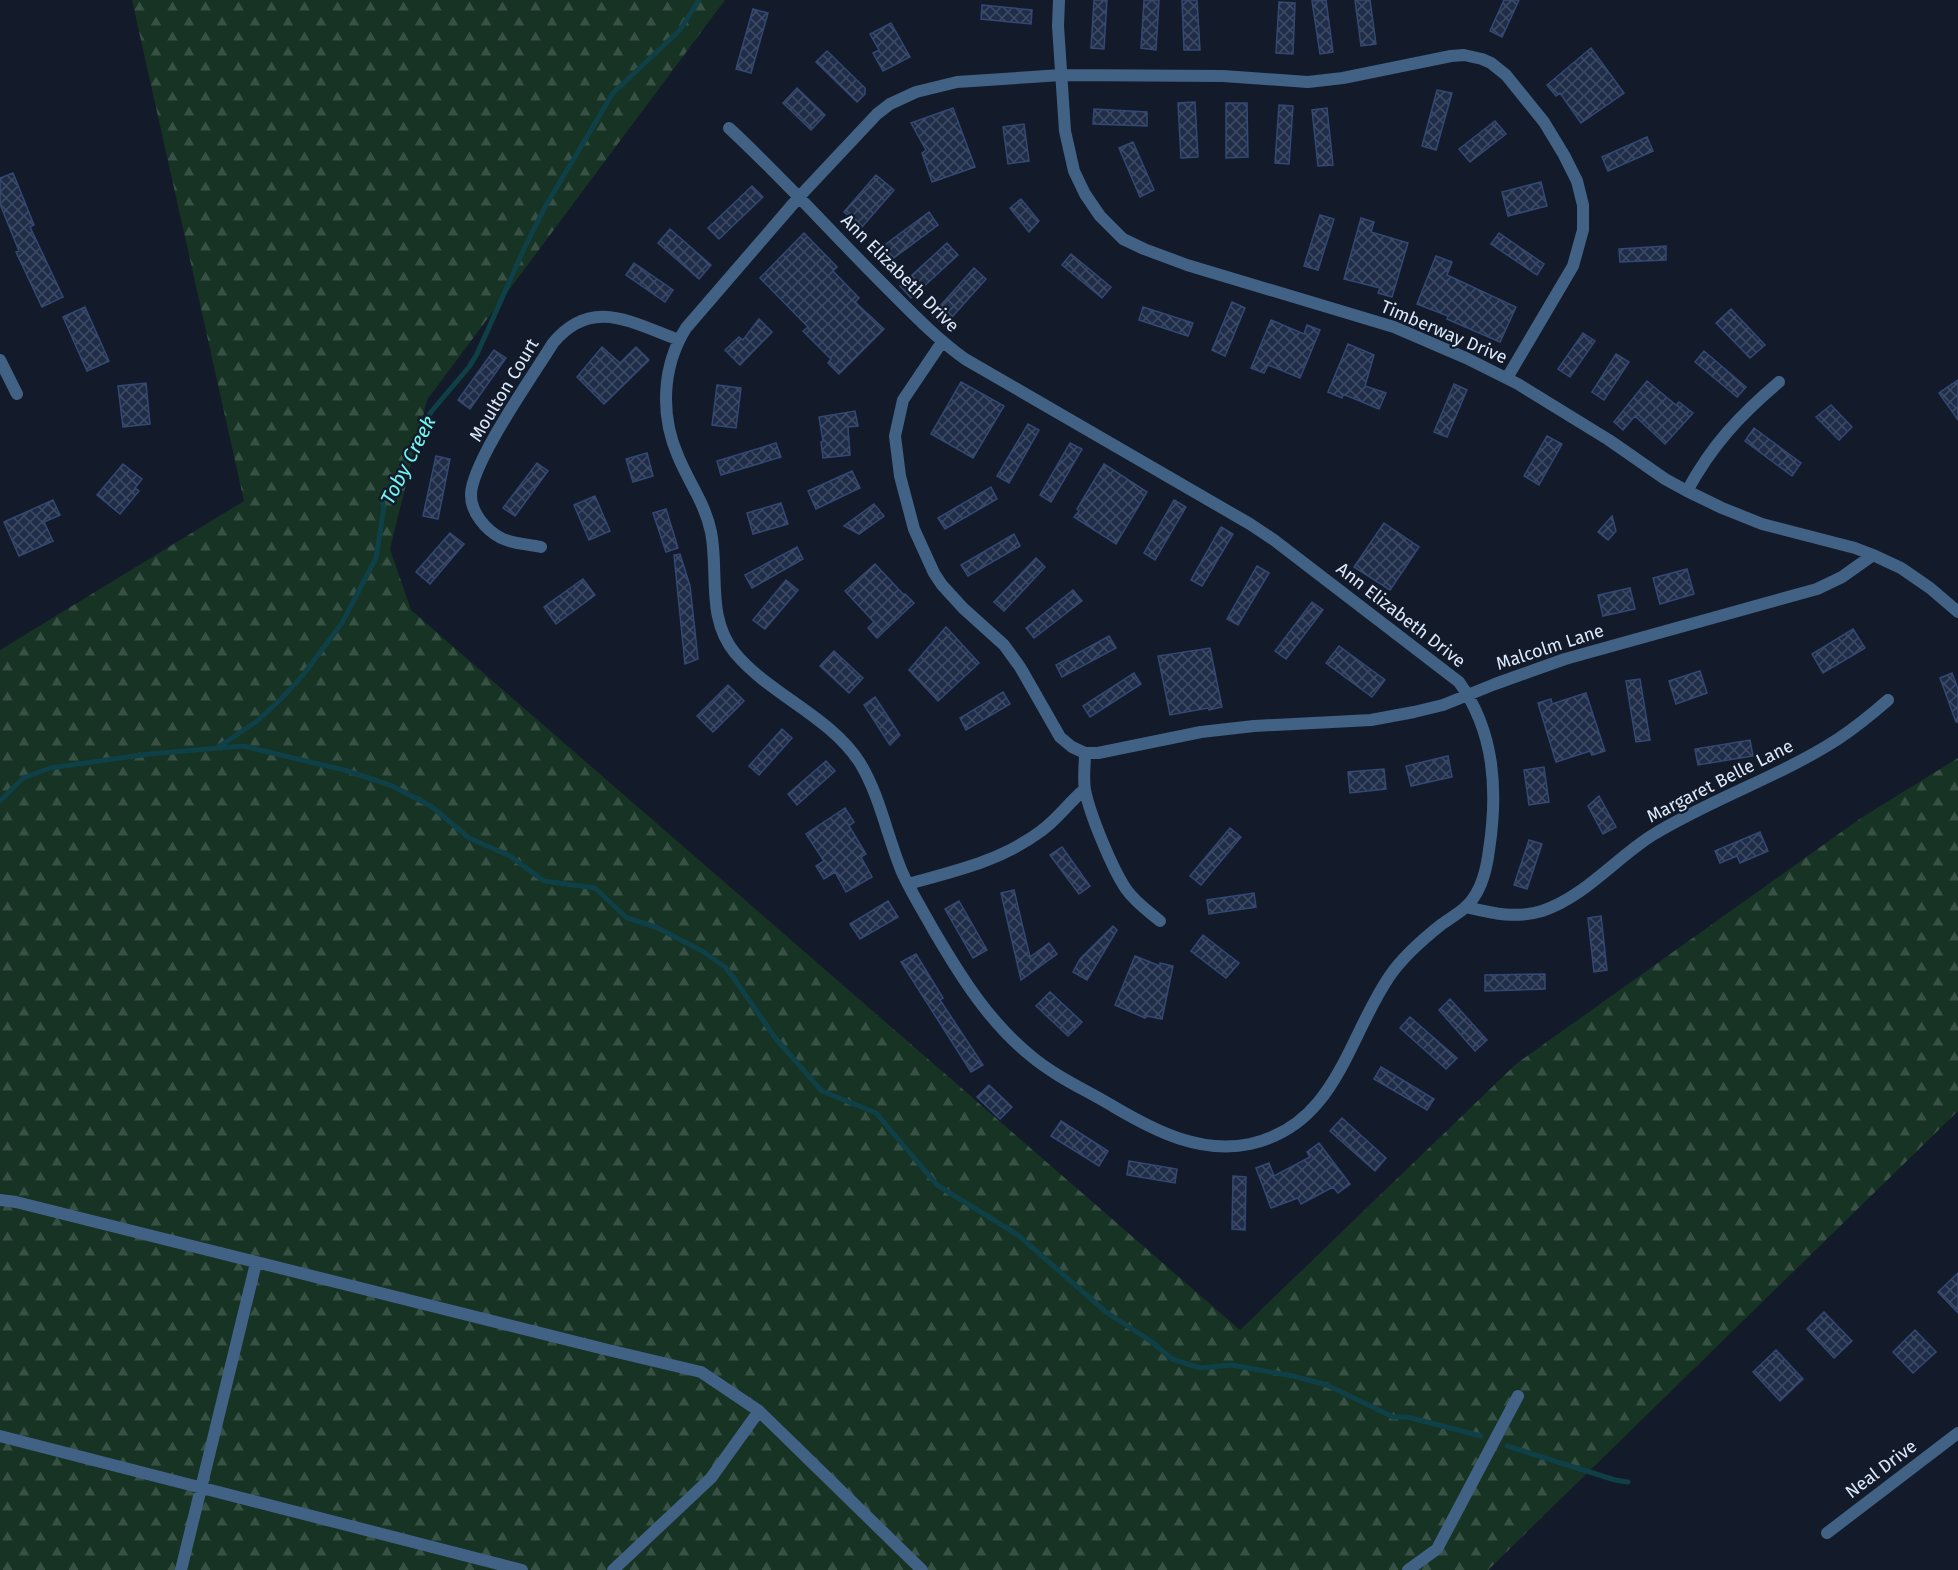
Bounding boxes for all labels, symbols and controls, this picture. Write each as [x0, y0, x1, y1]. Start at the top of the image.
street label: Ann Elizabeth Drive [836, 209, 964, 337]
street label: Timberway Drive [1377, 295, 1511, 369]
street label: Moulton Court [465, 334, 544, 446]
water label: Toby Creek [375, 412, 441, 508]
street label: Ann Elizabeth Drive [1332, 558, 1470, 672]
street label: Malcolm Lane [1493, 619, 1607, 675]
street label: Margaret Belle Lane [1643, 735, 1797, 827]
street label: Neal Drive [1841, 1435, 1921, 1503]

